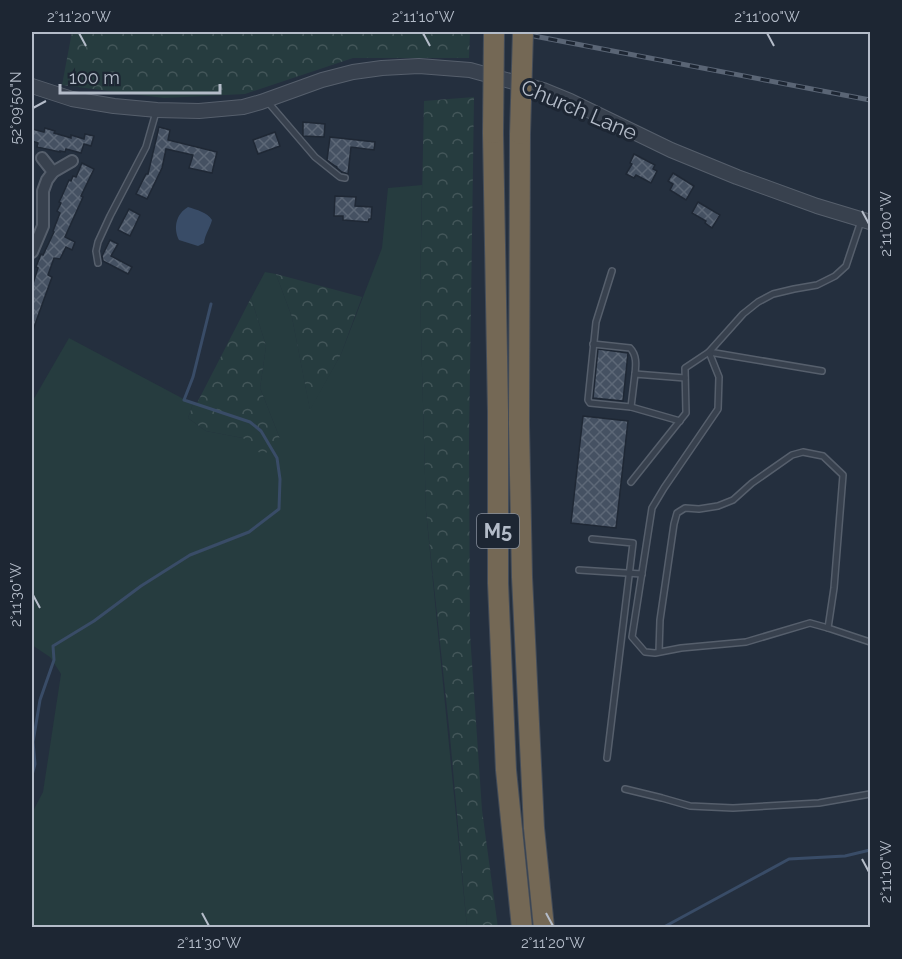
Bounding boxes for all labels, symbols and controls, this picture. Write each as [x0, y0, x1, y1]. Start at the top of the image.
text: 2°11'20"W [47, 8, 111, 26]
text: 2°11'10"W [392, 8, 455, 26]
text: 2°11'00"W [734, 8, 800, 26]
scale bar [60, 57, 220, 95]
text: 100 m [69, 67, 120, 88]
text: 52°09'50"N [7, 71, 25, 145]
street label: Church Lane [517, 74, 641, 145]
text: 2°11'00"W [877, 191, 895, 257]
road number: M5 [477, 514, 519, 548]
text: 2°11'30"W [7, 563, 25, 627]
text: 2°11'10"W [877, 840, 895, 903]
text: 2°11'30"W [177, 934, 241, 952]
text: 2°11'20"W [521, 934, 585, 952]

